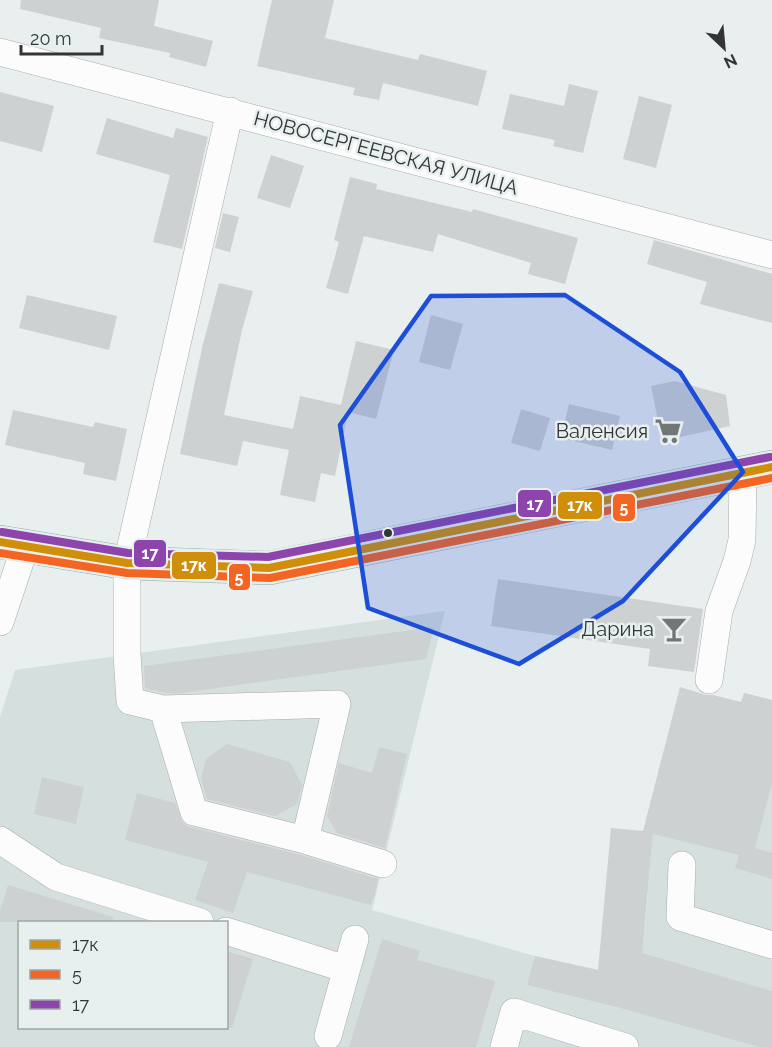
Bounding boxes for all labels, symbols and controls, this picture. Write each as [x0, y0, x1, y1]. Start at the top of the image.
scale bar [21, 18, 102, 56]
north arrow [694, 18, 754, 78]
text: 20 m [30, 28, 72, 49]
text: N [721, 50, 740, 72]
street label: НОВОСЕРГЕЕВСКАЯ УЛИЦА [251, 106, 521, 200]
supermarket icon: Валенсия [653, 416, 683, 446]
place label: Валенсия [556, 419, 648, 443]
line badge: 17 [517, 489, 552, 518]
line badge: 17к [557, 491, 603, 520]
line badge: 5 [612, 493, 636, 522]
text: 17 [527, 495, 543, 514]
text: 17к [567, 496, 593, 515]
text: 5 [620, 498, 629, 517]
unlabelled marker [382, 527, 394, 539]
line badge: 17 [133, 539, 167, 568]
text: 17 [142, 544, 158, 563]
line badge: 17к [171, 551, 217, 580]
text: 17к [181, 556, 207, 575]
line badge: 5 [228, 563, 251, 591]
text: 5 [235, 568, 244, 587]
bar icon: Дарина [659, 614, 689, 644]
place label: Дарина [581, 617, 654, 641]
legend [18, 921, 228, 1029]
text: 17к [72, 934, 99, 955]
text: 5 [72, 964, 82, 985]
text: 17 [72, 994, 90, 1015]

